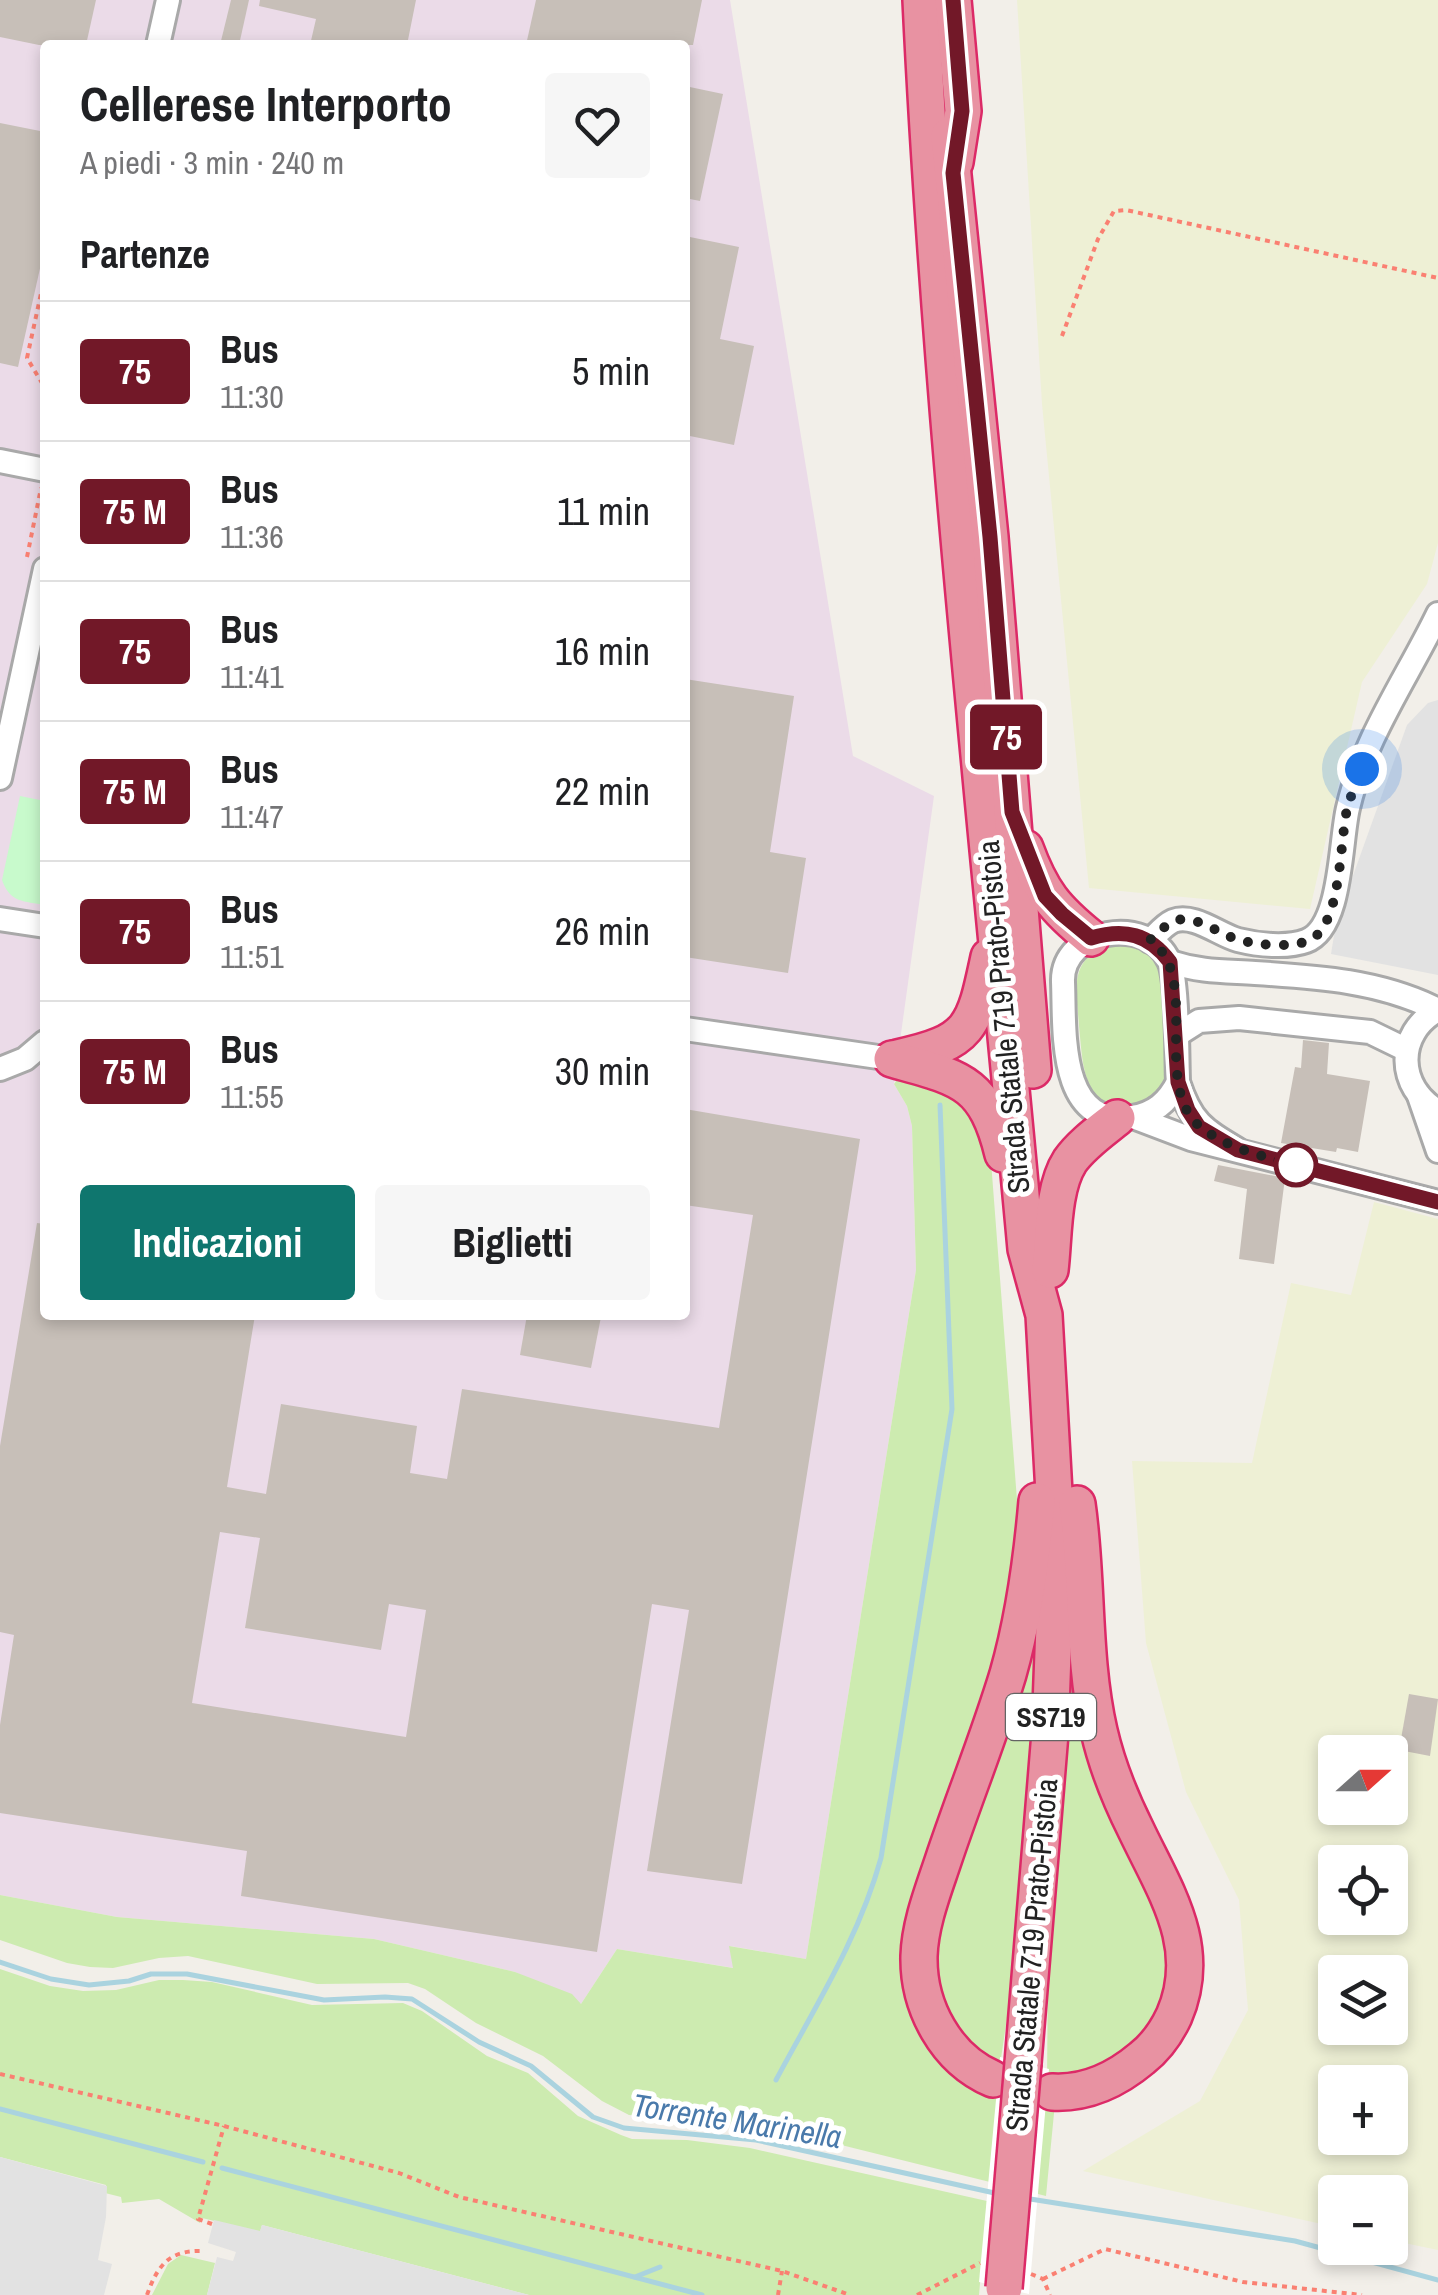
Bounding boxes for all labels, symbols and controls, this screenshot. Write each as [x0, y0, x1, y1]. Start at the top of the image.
text: Cellerese Interporto [80, 71, 452, 136]
button: heart [545, 73, 650, 178]
text: A piedi · 3 min · 240 m [80, 141, 344, 184]
text: Partenze [80, 229, 210, 280]
text: Bus [220, 324, 279, 375]
text: 5 min [572, 346, 650, 397]
text: 75 [119, 348, 151, 395]
text: 11:30 [220, 375, 284, 418]
text: Bus [220, 464, 279, 515]
text: 11 min [557, 486, 650, 537]
text: 75 M [103, 488, 167, 535]
text: 11:36 [220, 515, 284, 558]
text: Bus [220, 604, 279, 655]
text: 16 min [555, 626, 650, 677]
text: 75 [119, 628, 151, 675]
text: 11:41 [220, 655, 284, 698]
line badge: 75 [961, 704, 1051, 770]
text: 75 [990, 714, 1022, 761]
text: Bus [220, 744, 279, 795]
your location [1337, 744, 1387, 794]
text: 22 min [555, 766, 650, 817]
text: 75 M [103, 768, 167, 815]
text: 11:47 [220, 795, 284, 838]
street label: Strada Statale 719 Prato-Pistoia [968, 839, 1038, 1195]
text: Bus [220, 884, 279, 935]
text: 26 min [555, 906, 650, 957]
text: 75 [119, 908, 151, 955]
text: 11:51 [220, 935, 284, 978]
text: Bus [220, 1024, 279, 1075]
text: 30 min [555, 1046, 650, 1097]
text: 75 M [103, 1048, 167, 1095]
text: 11:55 [220, 1075, 284, 1118]
unlabelled marker [1275, 1144, 1317, 1186]
button: Indicazioni [80, 1185, 355, 1300]
button: Biglietti [375, 1185, 650, 1300]
road number: SS719 [1006, 1694, 1096, 1740]
north arrow [1318, 1735, 1408, 1825]
map controls [1318, 1735, 1408, 2265]
street label: Strada Statale 719 Prato-Pistoia [996, 1776, 1066, 2133]
button: locate [1318, 1845, 1408, 1935]
button: layers [1318, 1955, 1408, 2045]
button: + [1318, 2065, 1408, 2155]
water label: Torrente Marinella [630, 2083, 845, 2158]
button: − [1318, 2175, 1408, 2265]

